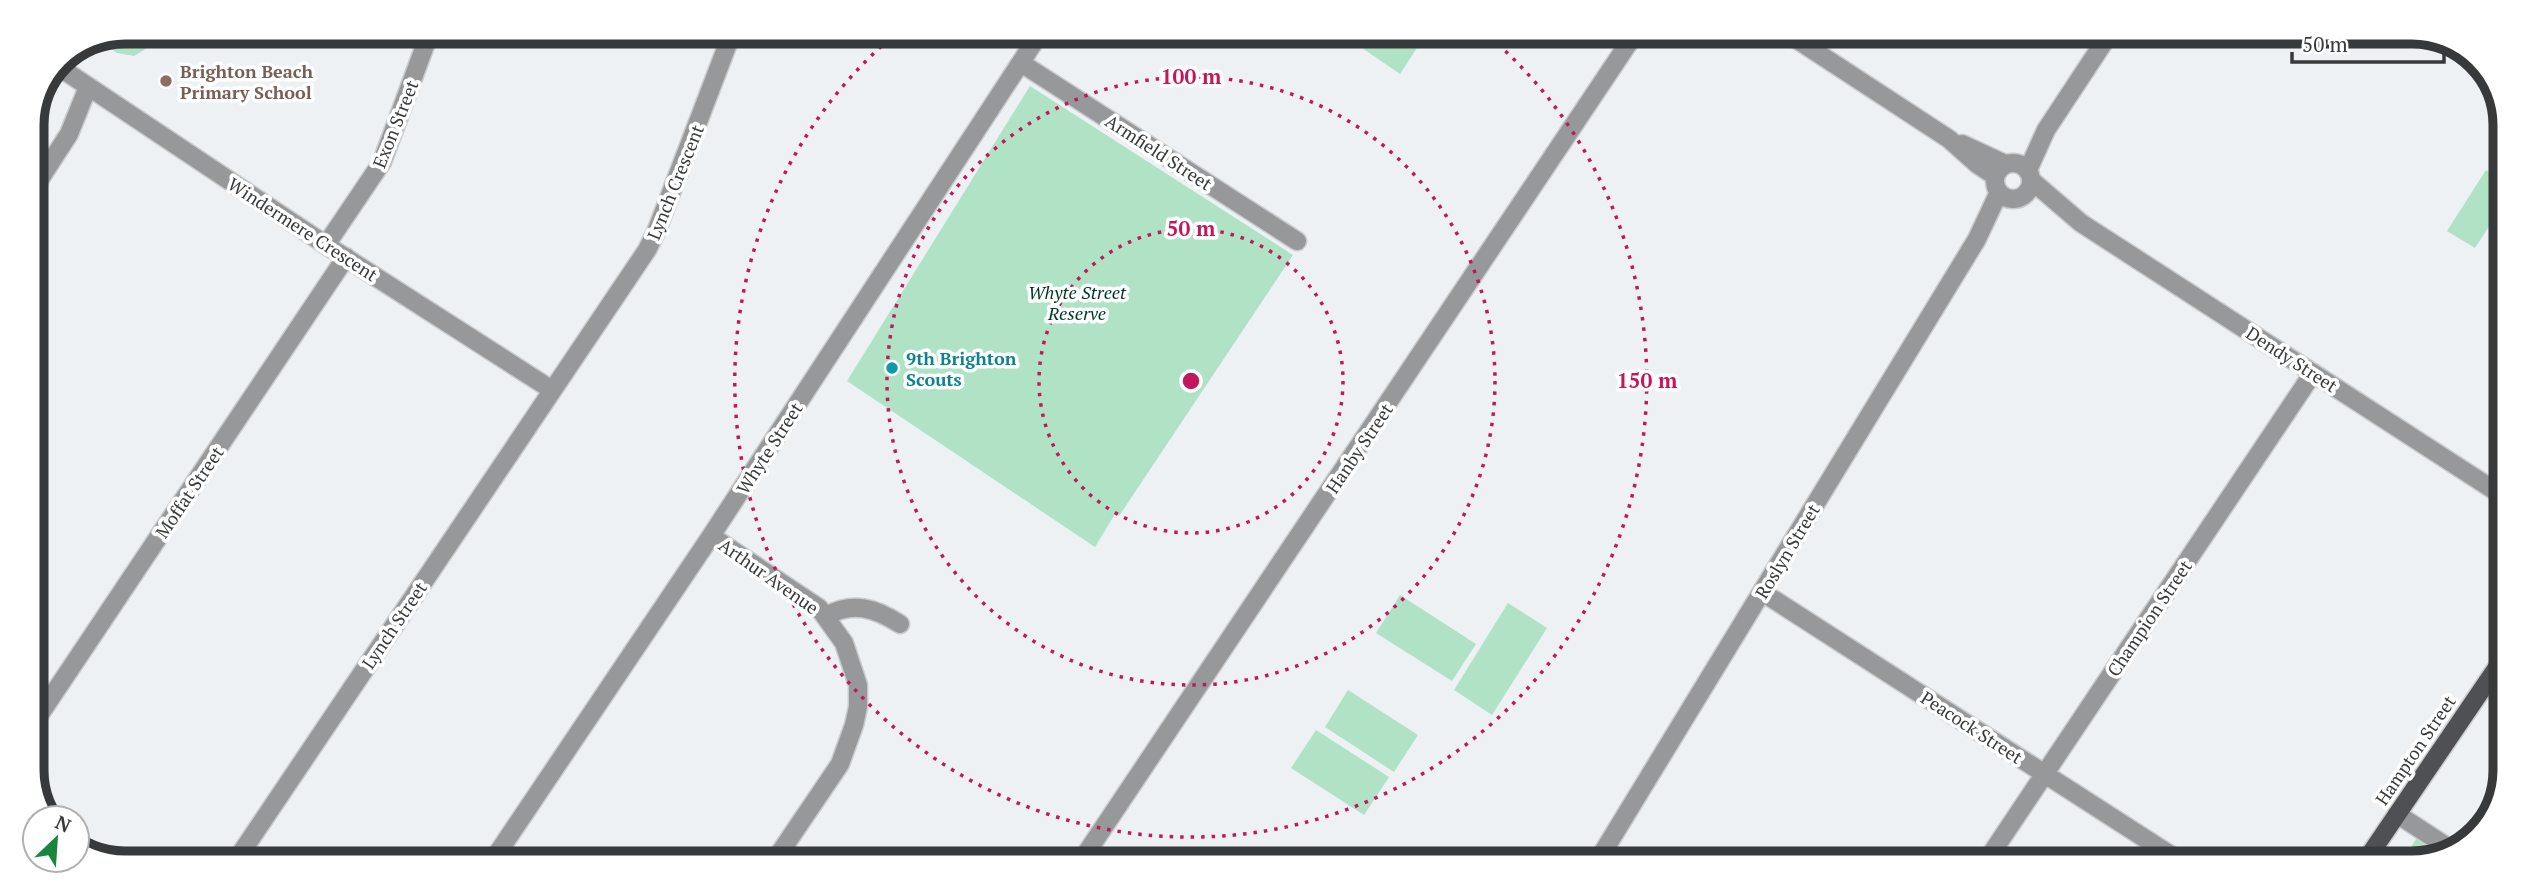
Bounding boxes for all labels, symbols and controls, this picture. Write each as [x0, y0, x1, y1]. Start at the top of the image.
scale bar [2292, 21, 2444, 65]
text: 50 m [2302, 30, 2348, 58]
place label: Brighton Beach Primary School [180, 59, 313, 104]
text: 100 m [1161, 62, 1222, 90]
marker: Brighton Beach Primary School [158, 73, 174, 89]
street label: Exon Street [367, 76, 424, 171]
street label: Armfield Street [1101, 109, 1217, 196]
street label: Lynch Crescent [641, 121, 709, 243]
street label: Windermere Crescent [224, 172, 383, 287]
text: 50 m [1167, 214, 1216, 242]
park label: Whyte Street Reserve [1028, 280, 1127, 325]
street label: Dendy Street [2242, 321, 2342, 398]
place label: 9th Brighton Scouts [906, 346, 1017, 391]
marker: 9th Brighton Scouts [884, 360, 900, 376]
text: 150 m [1617, 366, 1678, 394]
centre of rings [1179, 369, 1203, 393]
street label: Whyte Street [730, 397, 808, 498]
street label: Hanby Street [1320, 398, 1398, 498]
street label: Moffat Street [149, 441, 229, 543]
street label: Roslyn Street [1749, 499, 1825, 603]
street label: Arthur Avenue [714, 533, 824, 619]
street label: Champion Street [2101, 555, 2197, 681]
street label: Lynch Street [356, 577, 432, 673]
street label: Peacock Street [1917, 685, 2028, 769]
street label: Hampton Street [2369, 690, 2461, 810]
north arrow [21, 804, 91, 874]
text: N [52, 809, 76, 838]

